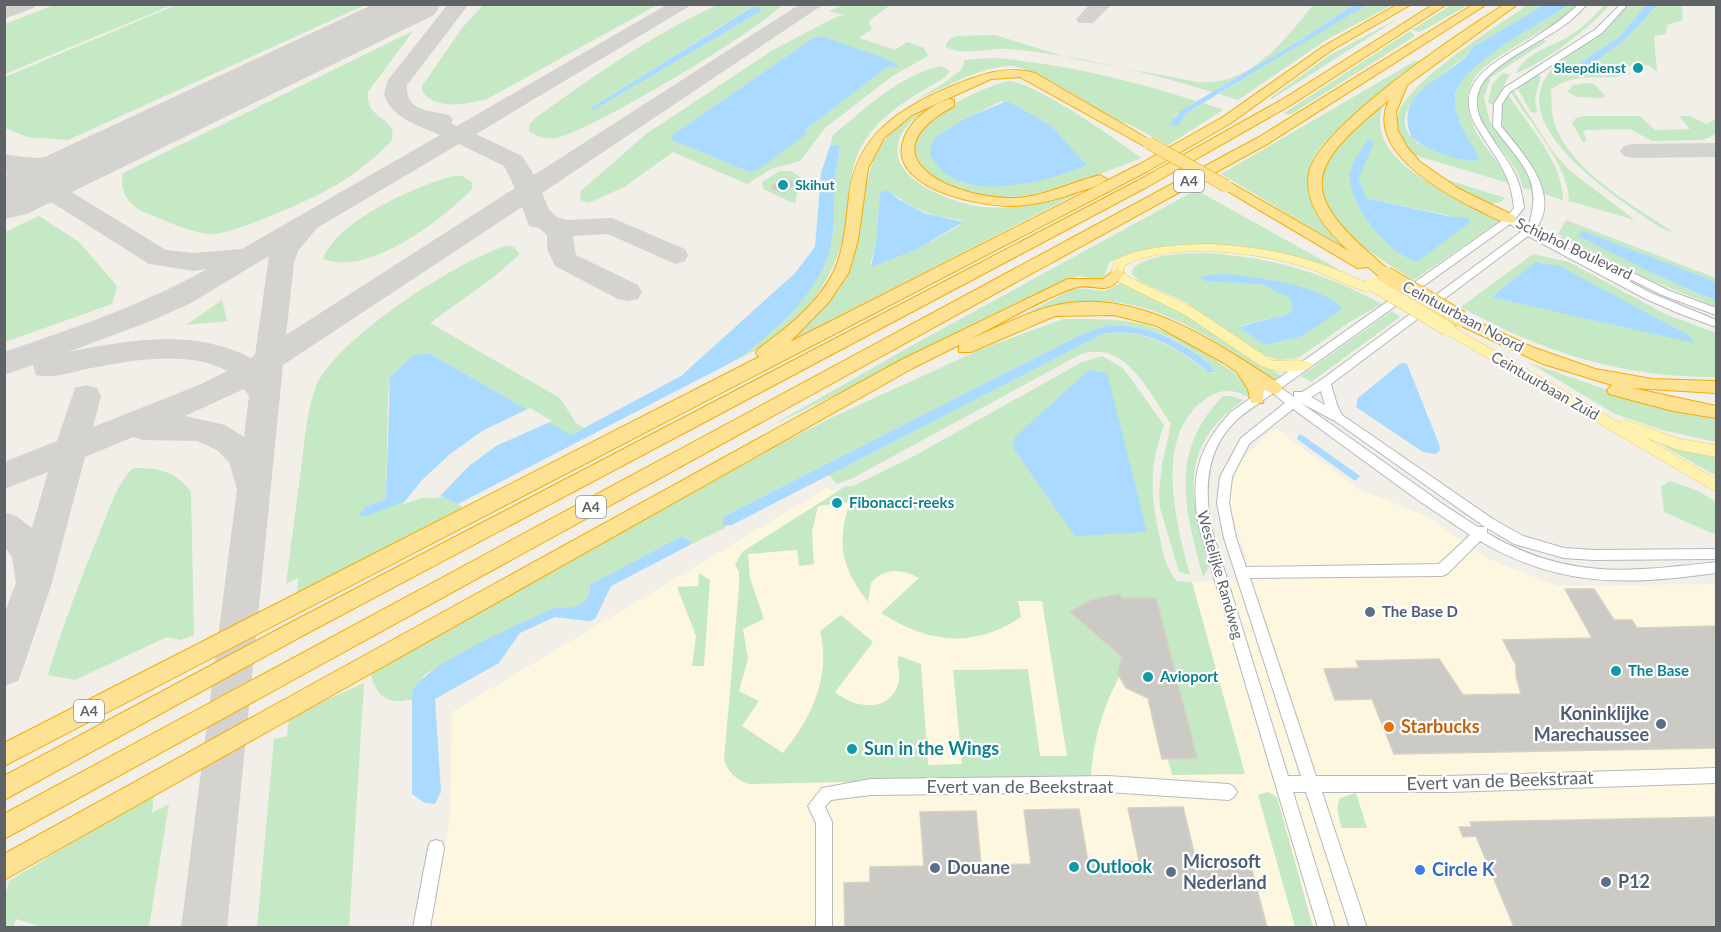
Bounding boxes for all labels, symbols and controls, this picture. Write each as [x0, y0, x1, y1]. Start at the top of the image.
place label: Sleepdienst [1554, 59, 1627, 76]
marker: Sleepdienst [1631, 61, 1645, 75]
road number: A4 [1174, 170, 1204, 192]
place label: Skihut [795, 176, 835, 193]
marker: Skihut [776, 178, 790, 192]
street label: Schiphol Boulevard [1513, 213, 1635, 283]
street label: Ceintuurbaan Noord [1400, 277, 1527, 356]
street label: Ceintuurbaan Zuid [1488, 347, 1603, 423]
place label: Fibonacci-reeks [849, 493, 955, 511]
road number: A4 [576, 496, 606, 518]
marker: Fibonacci-reeks [830, 496, 844, 510]
street label: Westelijke Randweg [1194, 508, 1248, 641]
place label: The Base D [1382, 602, 1458, 620]
marker: The Base D [1363, 605, 1377, 619]
place label: The Base [1628, 661, 1689, 679]
marker: The Base [1609, 664, 1623, 678]
place label: Avioport [1159, 667, 1219, 685]
marker: Avioport [1141, 670, 1155, 684]
road number: A4 [74, 700, 104, 722]
place label: Koninklijke Marechaussee [1534, 702, 1649, 745]
place label: Starbucks [1401, 715, 1480, 737]
marker: Koninklijke Marechaussee [1654, 717, 1668, 731]
marker: Starbucks [1382, 720, 1396, 734]
place label: Sun in the Wings [864, 737, 999, 759]
marker: Sun in the Wings [845, 742, 859, 756]
street label: Evert van de Beekstraat [1406, 766, 1594, 794]
street label: Evert van de Beekstraat [926, 775, 1114, 797]
place label: Microsoft Nederland [1183, 850, 1267, 893]
place label: Outlook [1086, 855, 1152, 877]
place label: Douane [947, 856, 1010, 878]
place label: Circle K [1432, 858, 1495, 880]
marker: Outlook [1067, 860, 1081, 874]
marker: Douane [928, 861, 942, 875]
marker: Circle K [1413, 863, 1427, 877]
marker: Microsoft Nederland [1164, 865, 1178, 879]
place label: P12 [1618, 870, 1650, 892]
marker: P12 [1599, 875, 1613, 889]

